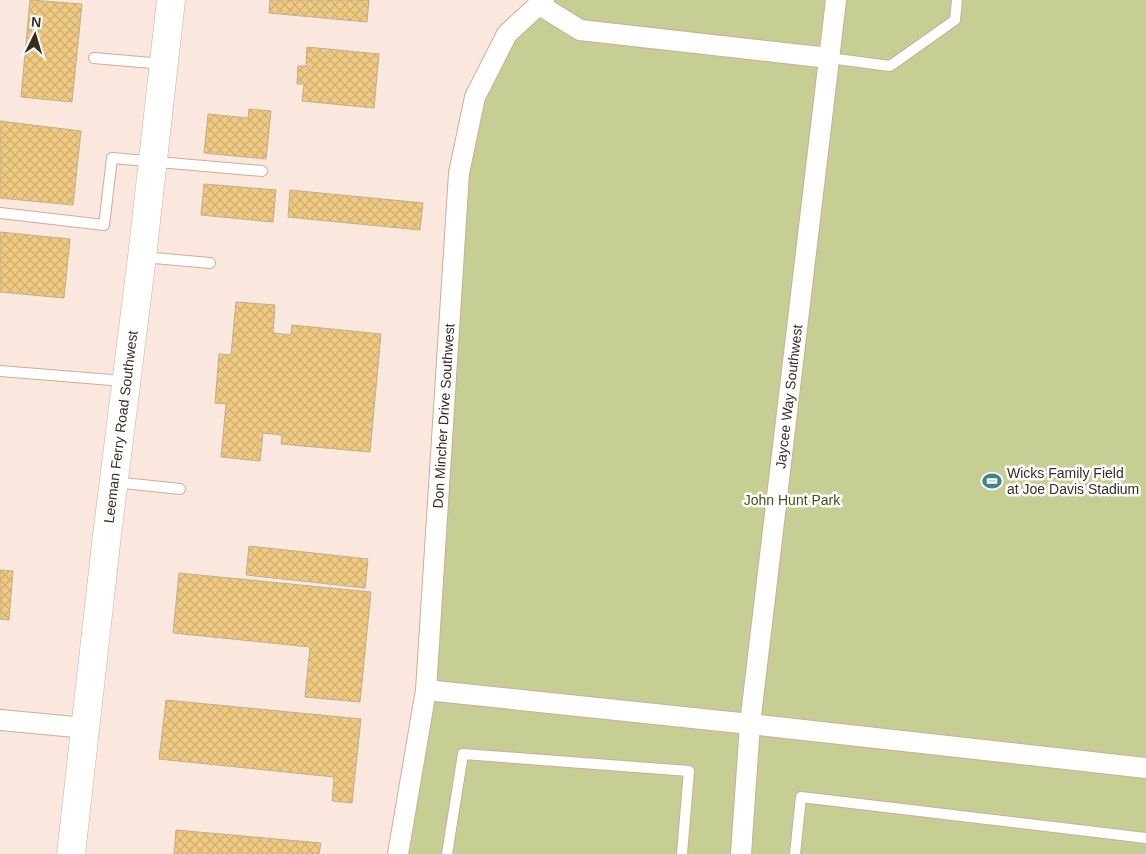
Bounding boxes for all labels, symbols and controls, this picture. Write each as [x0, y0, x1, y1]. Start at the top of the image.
north arrow [10, 10, 60, 60]
text: N [30, 14, 42, 30]
street label: Don Mincher Drive Southwest [430, 323, 457, 509]
street label: Jaycee Way Southwest [772, 324, 805, 470]
street label: Leeman Ferry Road Southwest [101, 330, 141, 524]
place label: Wicks Family Field at Joe Davis Stadium [1007, 465, 1139, 497]
sports icon: Wicks Family Field at Joe Davis Stadium [981, 470, 1003, 492]
park label: John Hunt Park [744, 492, 841, 508]

